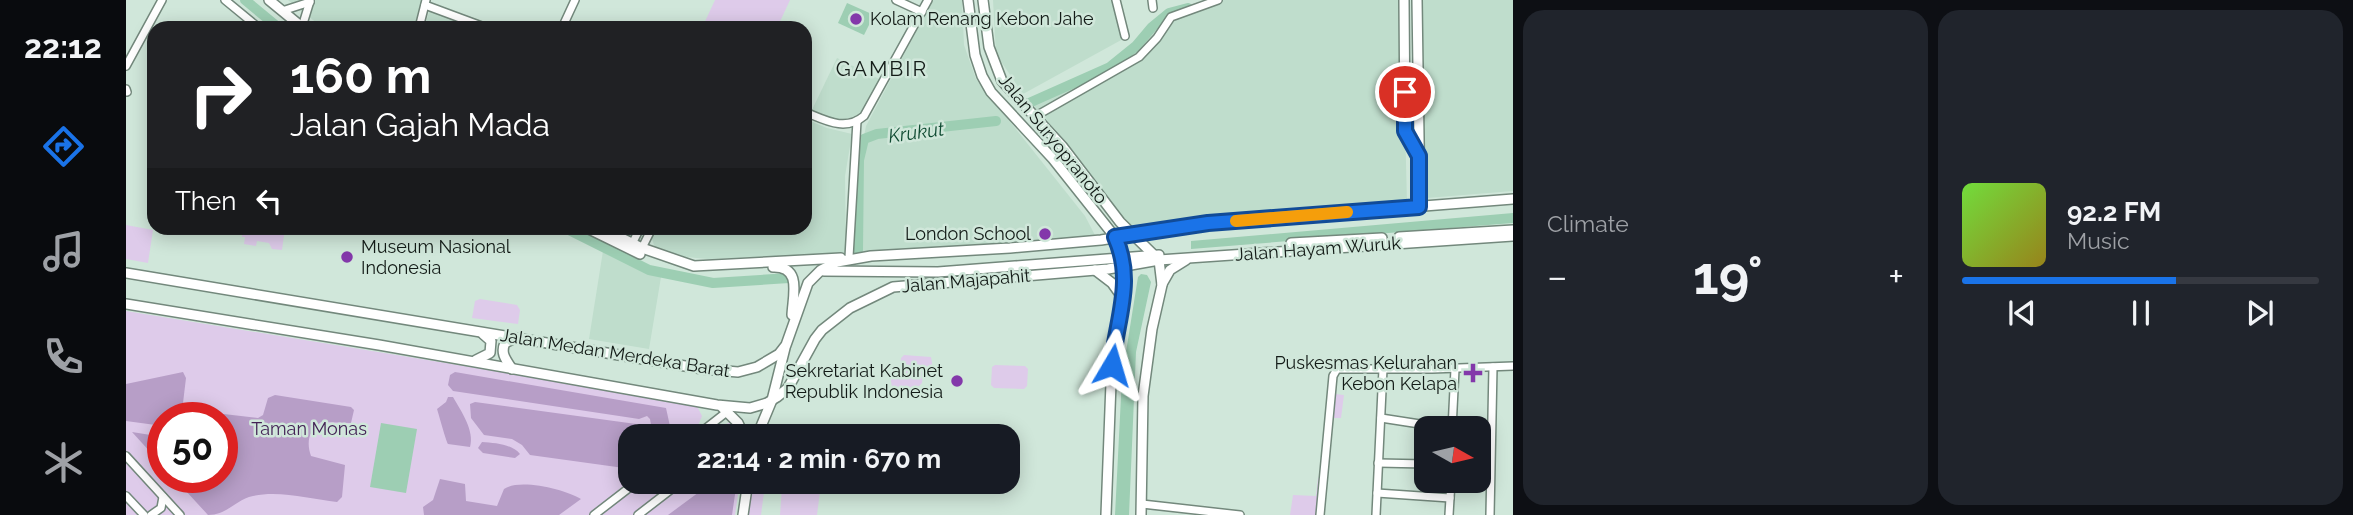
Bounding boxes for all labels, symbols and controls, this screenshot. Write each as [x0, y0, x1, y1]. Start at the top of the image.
place label: Kolam Renang Kebon Jahe [870, 8, 1094, 29]
marker: Kolam Renang Kebon Jahe [848, 11, 864, 27]
text: 22:12 [24, 28, 102, 65]
text: 160 m [290, 47, 431, 104]
icon: right [175, 49, 266, 140]
district label: GAMBIR [836, 56, 928, 81]
pin [1375, 62, 1435, 122]
street label: Jalan Suryopranoto [995, 70, 1112, 208]
icon: arrive [1386, 73, 1424, 111]
text: Jalan Gajah Mada [290, 106, 550, 143]
water label: Krukut [887, 117, 946, 147]
icon: directions [39, 122, 88, 171]
icon: left [250, 182, 288, 220]
text: Then [175, 186, 236, 216]
text: 92.2 FM [2067, 197, 2161, 227]
text: Climate [1547, 210, 1629, 237]
place label: London School [905, 223, 1031, 244]
marker: London School [1037, 226, 1053, 242]
icon: music [39, 227, 88, 276]
text: Music [2067, 227, 2130, 254]
street label: Jalan Hayam Wuruk [1234, 232, 1402, 265]
place label: Museum Nasional Indonesia [361, 236, 511, 278]
text: 19° [1693, 245, 1763, 306]
marker: Museum Nasional Indonesia [339, 249, 355, 265]
text: − [1547, 254, 1567, 299]
text: + [1888, 254, 1904, 299]
street label: Jalan Majapahit [901, 264, 1031, 297]
icon: previous [2003, 294, 2041, 332]
icon: pause [2122, 294, 2160, 332]
icon: next [2241, 294, 2279, 332]
street label: Jalan Medan Merdeka Barat [499, 324, 731, 381]
position arrow [1075, 328, 1149, 402]
icon: phone [39, 332, 88, 381]
place label: Puskesmas Kelurahan Kebon Kelapa [1274, 352, 1457, 394]
place label: Sekretariat Kabinet Republik Indonesia [785, 360, 943, 402]
marker: Puskesmas Kelurahan Kebon Kelapa [1463, 363, 1483, 383]
marker: Sekretariat Kabinet Republik Indonesia [949, 373, 965, 389]
speed limit sign: 50 [147, 402, 238, 493]
north arrow [1414, 416, 1491, 494]
map controls [1414, 416, 1491, 493]
park label: Taman Monas [251, 418, 367, 439]
icon: climate [39, 438, 88, 487]
text: 22:14 · 2 min · 670 m [697, 444, 941, 474]

